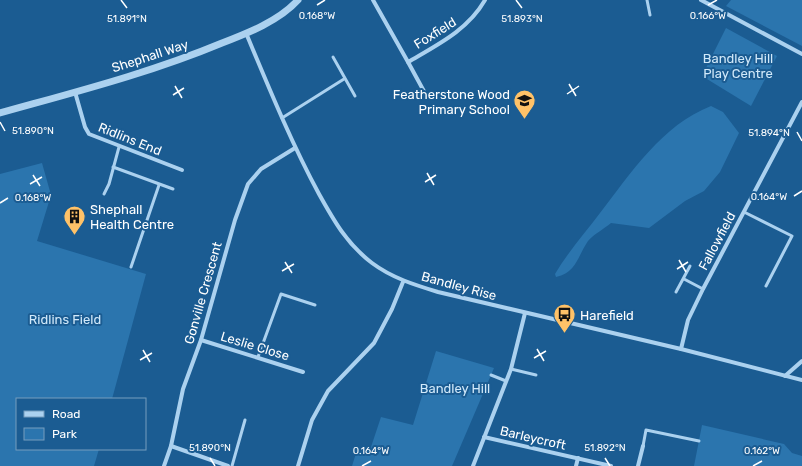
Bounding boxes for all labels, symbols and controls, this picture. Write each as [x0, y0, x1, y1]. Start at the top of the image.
text: 0.168°W [299, 10, 335, 22]
text: 0.166°W [690, 10, 726, 22]
text: 51.891°N [107, 13, 147, 25]
text: 51.893°N [501, 13, 543, 25]
street label: Foxfield [411, 14, 459, 52]
street label: Shephall Way [110, 37, 190, 75]
park label: Bandley Hill Play Centre [703, 51, 773, 81]
place label: Featherstone Wood Primary School [393, 87, 510, 117]
school or university icon: Featherstone Wood Primary School [512, 88, 538, 121]
street label: Ridlins End [96, 120, 164, 158]
text: 51.890°N [12, 125, 54, 137]
text: 51.894°N [748, 127, 790, 139]
text: 0.164°W [751, 191, 787, 203]
text: 0.168°W [15, 192, 51, 204]
place label: Shephall Health Centre [90, 202, 174, 232]
building icon: Shephall Health Centre [62, 203, 88, 236]
street label: Fallowfield [695, 209, 739, 273]
street label: Gonville Crescent [181, 240, 225, 346]
street label: Bandley Rise [420, 269, 498, 303]
bus stop icon: Harefield [551, 302, 577, 335]
place label: Harefield [580, 308, 634, 323]
park label: Ridlins Field [29, 312, 101, 327]
street label: Leslie Close [219, 328, 291, 364]
park label: Bandley Hill [420, 381, 490, 396]
legend [16, 398, 146, 450]
text: Road [52, 407, 80, 421]
street label: Barleycroft [498, 423, 568, 453]
text: Park [52, 427, 78, 441]
text: 51.890°N [189, 442, 231, 454]
text: 51.892°N [584, 442, 626, 454]
text: 0.164°W [353, 445, 389, 457]
text: 0.162°W [744, 445, 780, 457]

